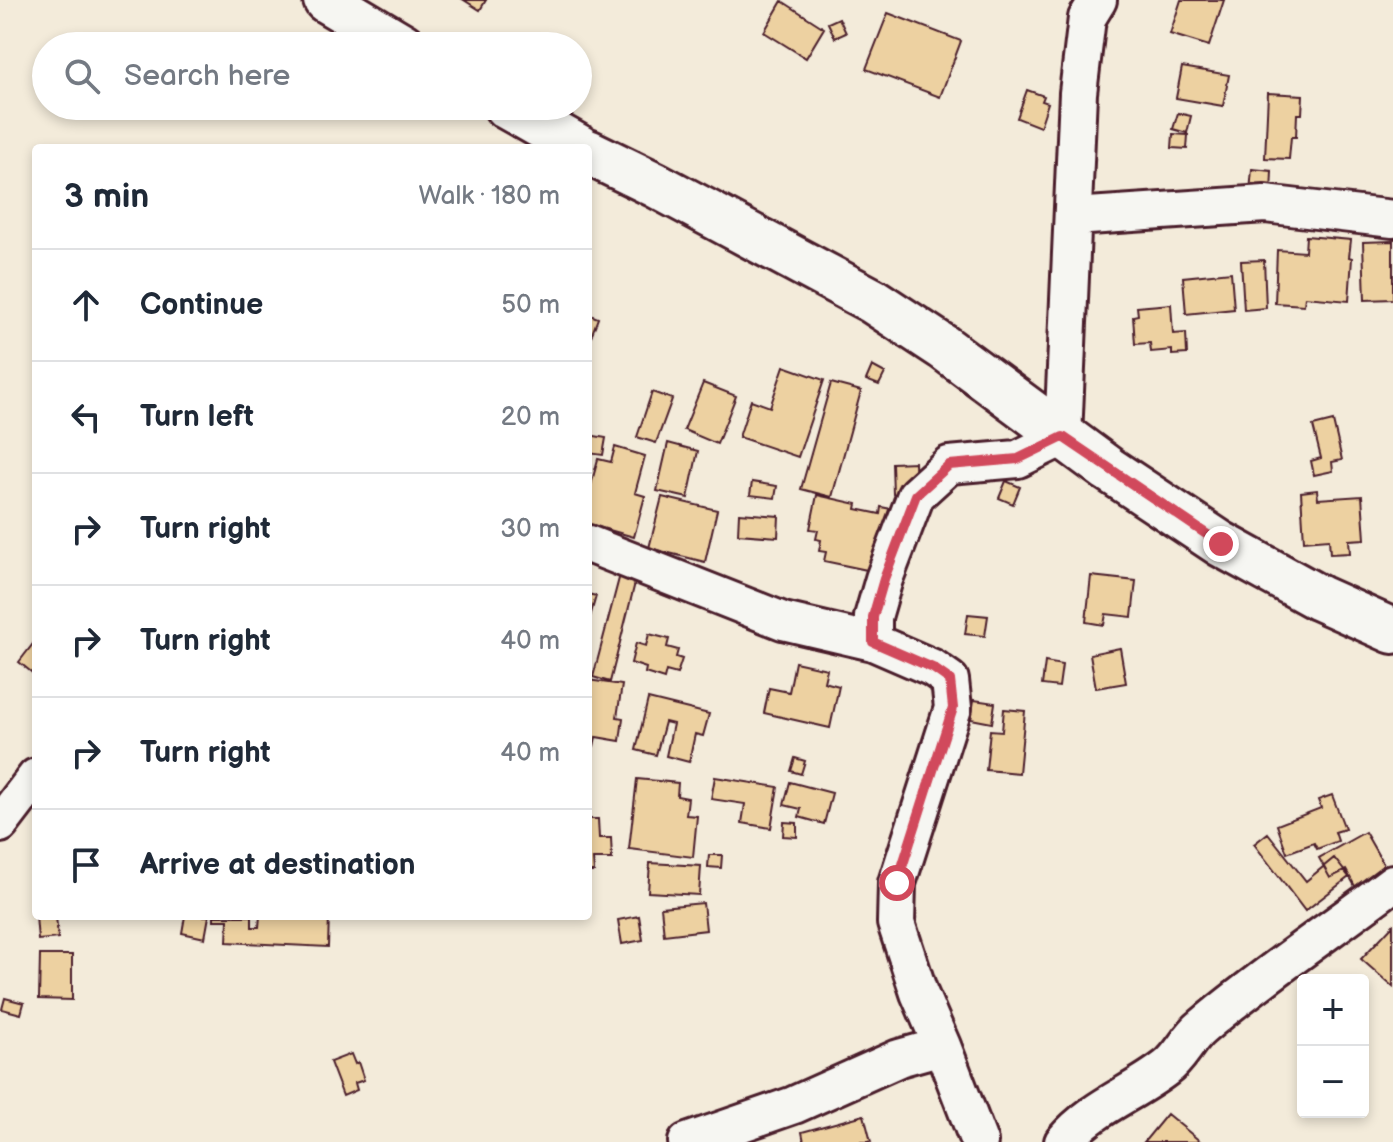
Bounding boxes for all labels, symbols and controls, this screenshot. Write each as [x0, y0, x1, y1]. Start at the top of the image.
search box [32, 32, 592, 120]
icon: search [60, 54, 104, 98]
text: Search here [124, 58, 290, 94]
text: 3 min [64, 176, 149, 217]
text: Walk · 180 m [419, 181, 560, 212]
icon: ahead [64, 283, 108, 327]
text: Continue [140, 287, 263, 323]
text: 50 m [501, 290, 560, 321]
icon: left [64, 395, 108, 439]
text: Turn left [140, 399, 254, 435]
text: 20 m [501, 402, 560, 433]
icon: right [64, 507, 108, 551]
text: Turn right [140, 511, 271, 547]
text: 30 m [500, 514, 560, 545]
route end [1203, 526, 1239, 562]
icon: right [64, 619, 108, 663]
text: Turn right [140, 623, 271, 659]
text: 40 m [500, 626, 560, 657]
icon: right [64, 731, 108, 775]
text: Turn right [140, 735, 271, 771]
text: 40 m [500, 738, 560, 769]
icon: arrive [64, 843, 108, 887]
text: Arrive at destination [140, 847, 416, 883]
route start [879, 865, 915, 901]
map controls [1297, 974, 1369, 1118]
button: + [1297, 974, 1369, 1046]
button: − [1297, 1046, 1369, 1118]

